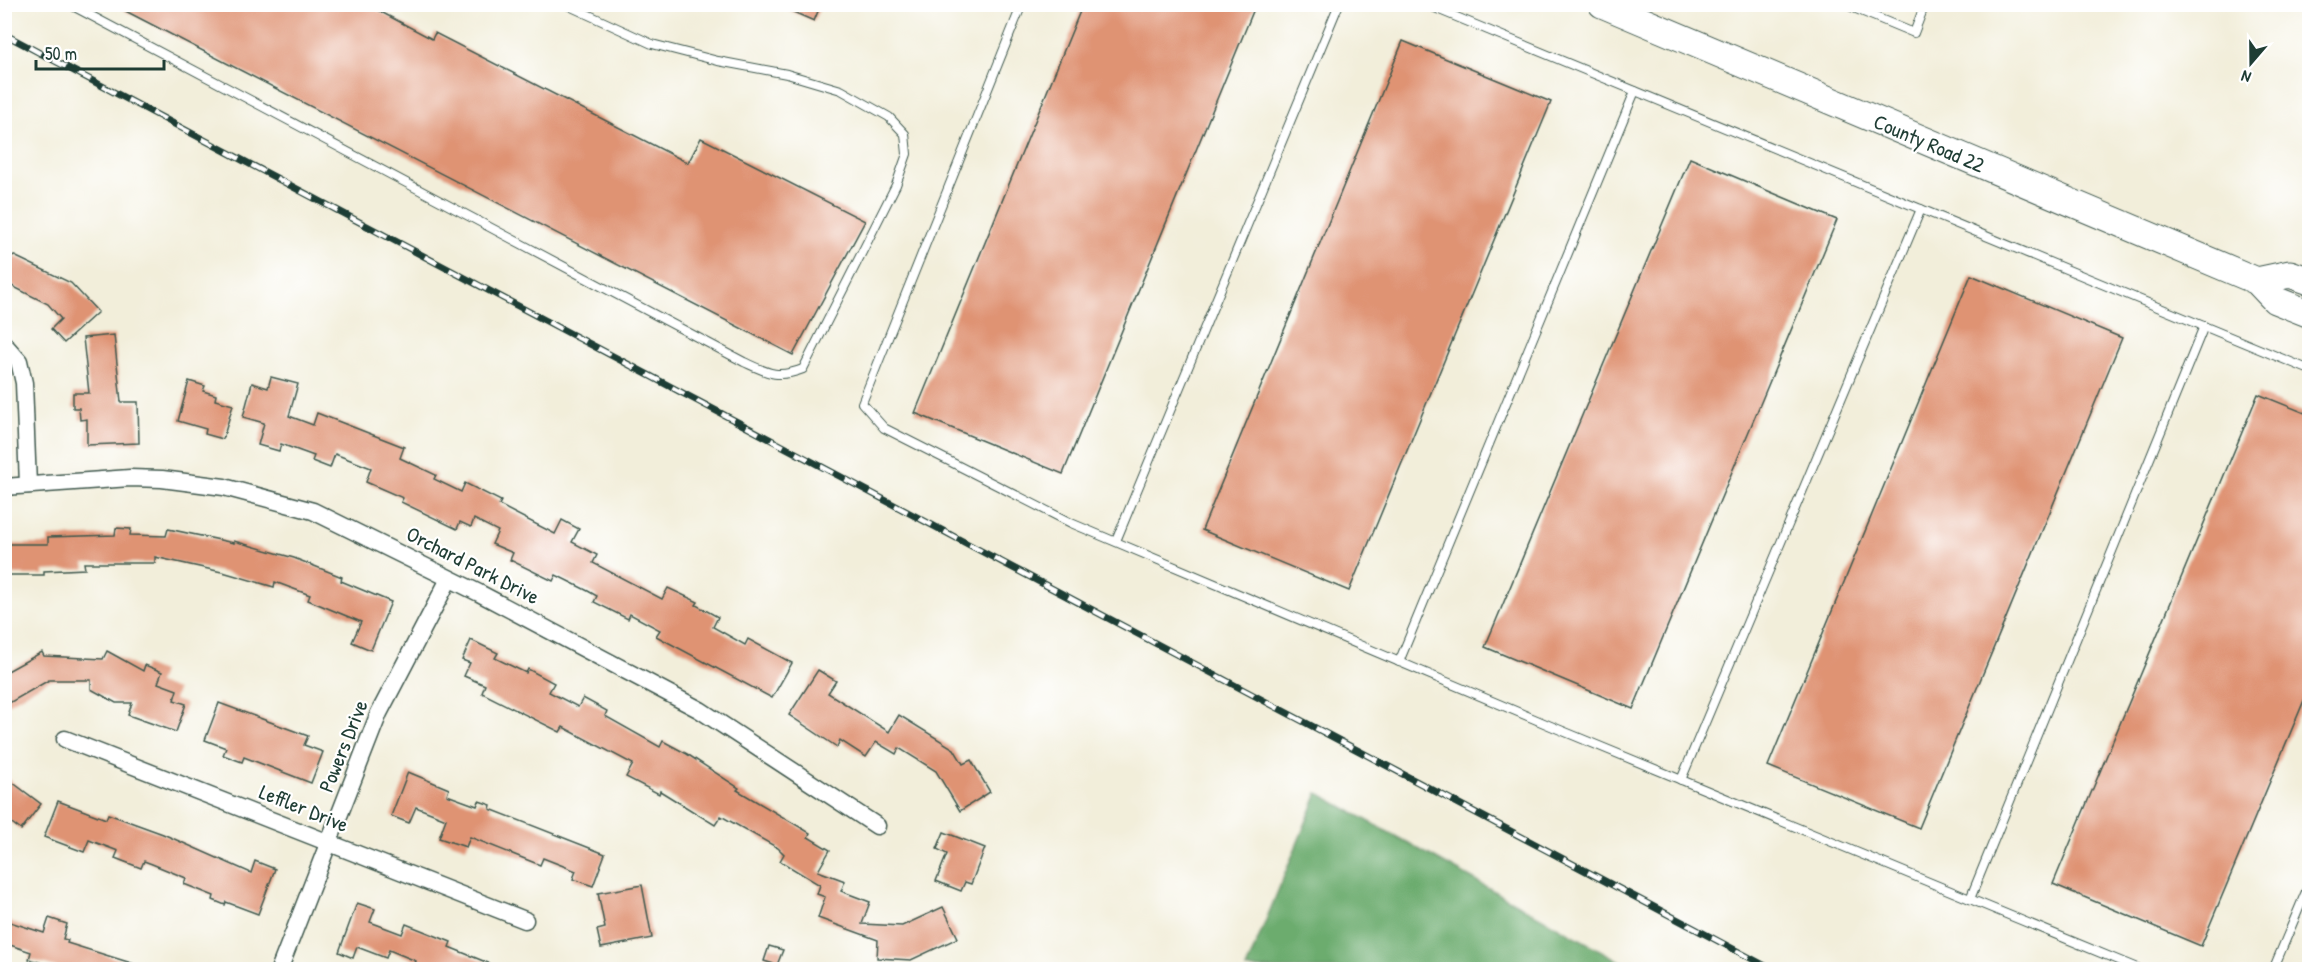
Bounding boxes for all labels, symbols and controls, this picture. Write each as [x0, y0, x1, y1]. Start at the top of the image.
scale bar [36, 33, 164, 71]
north arrow [2221, 33, 2281, 93]
text: 50 m [45, 41, 77, 66]
text: N [2238, 65, 2254, 89]
street label: County Road 22 [1869, 107, 1989, 179]
street label: Orchard Park Drive [402, 519, 544, 611]
street label: Powers Drive [311, 696, 375, 796]
street label: Leffler Drive [255, 777, 353, 839]

